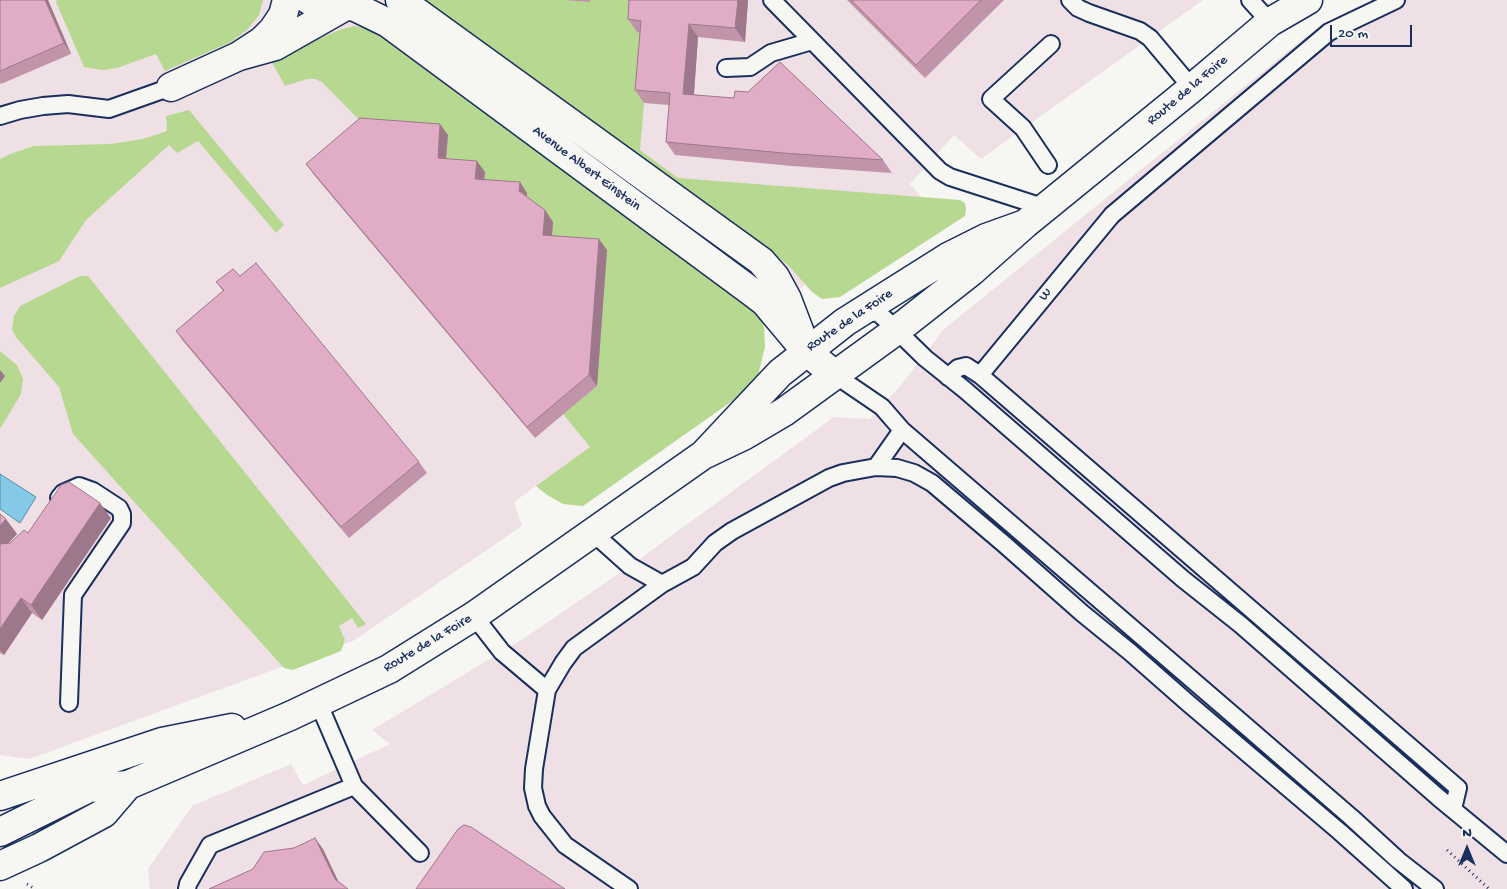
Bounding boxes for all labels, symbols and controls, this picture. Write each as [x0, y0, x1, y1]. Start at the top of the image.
scale bar [1332, 15, 1414, 47]
text: 20 m [1338, 25, 1368, 43]
street label: Route de la Foire [1144, 52, 1232, 130]
street label: Avenue Albert Einstein [528, 123, 644, 215]
street label: W [1036, 285, 1056, 305]
street label: Route de la Foire [804, 286, 896, 356]
street label: Route de la Foire [381, 611, 475, 677]
north arrow [1442, 824, 1492, 874]
text: N [1462, 825, 1472, 842]

